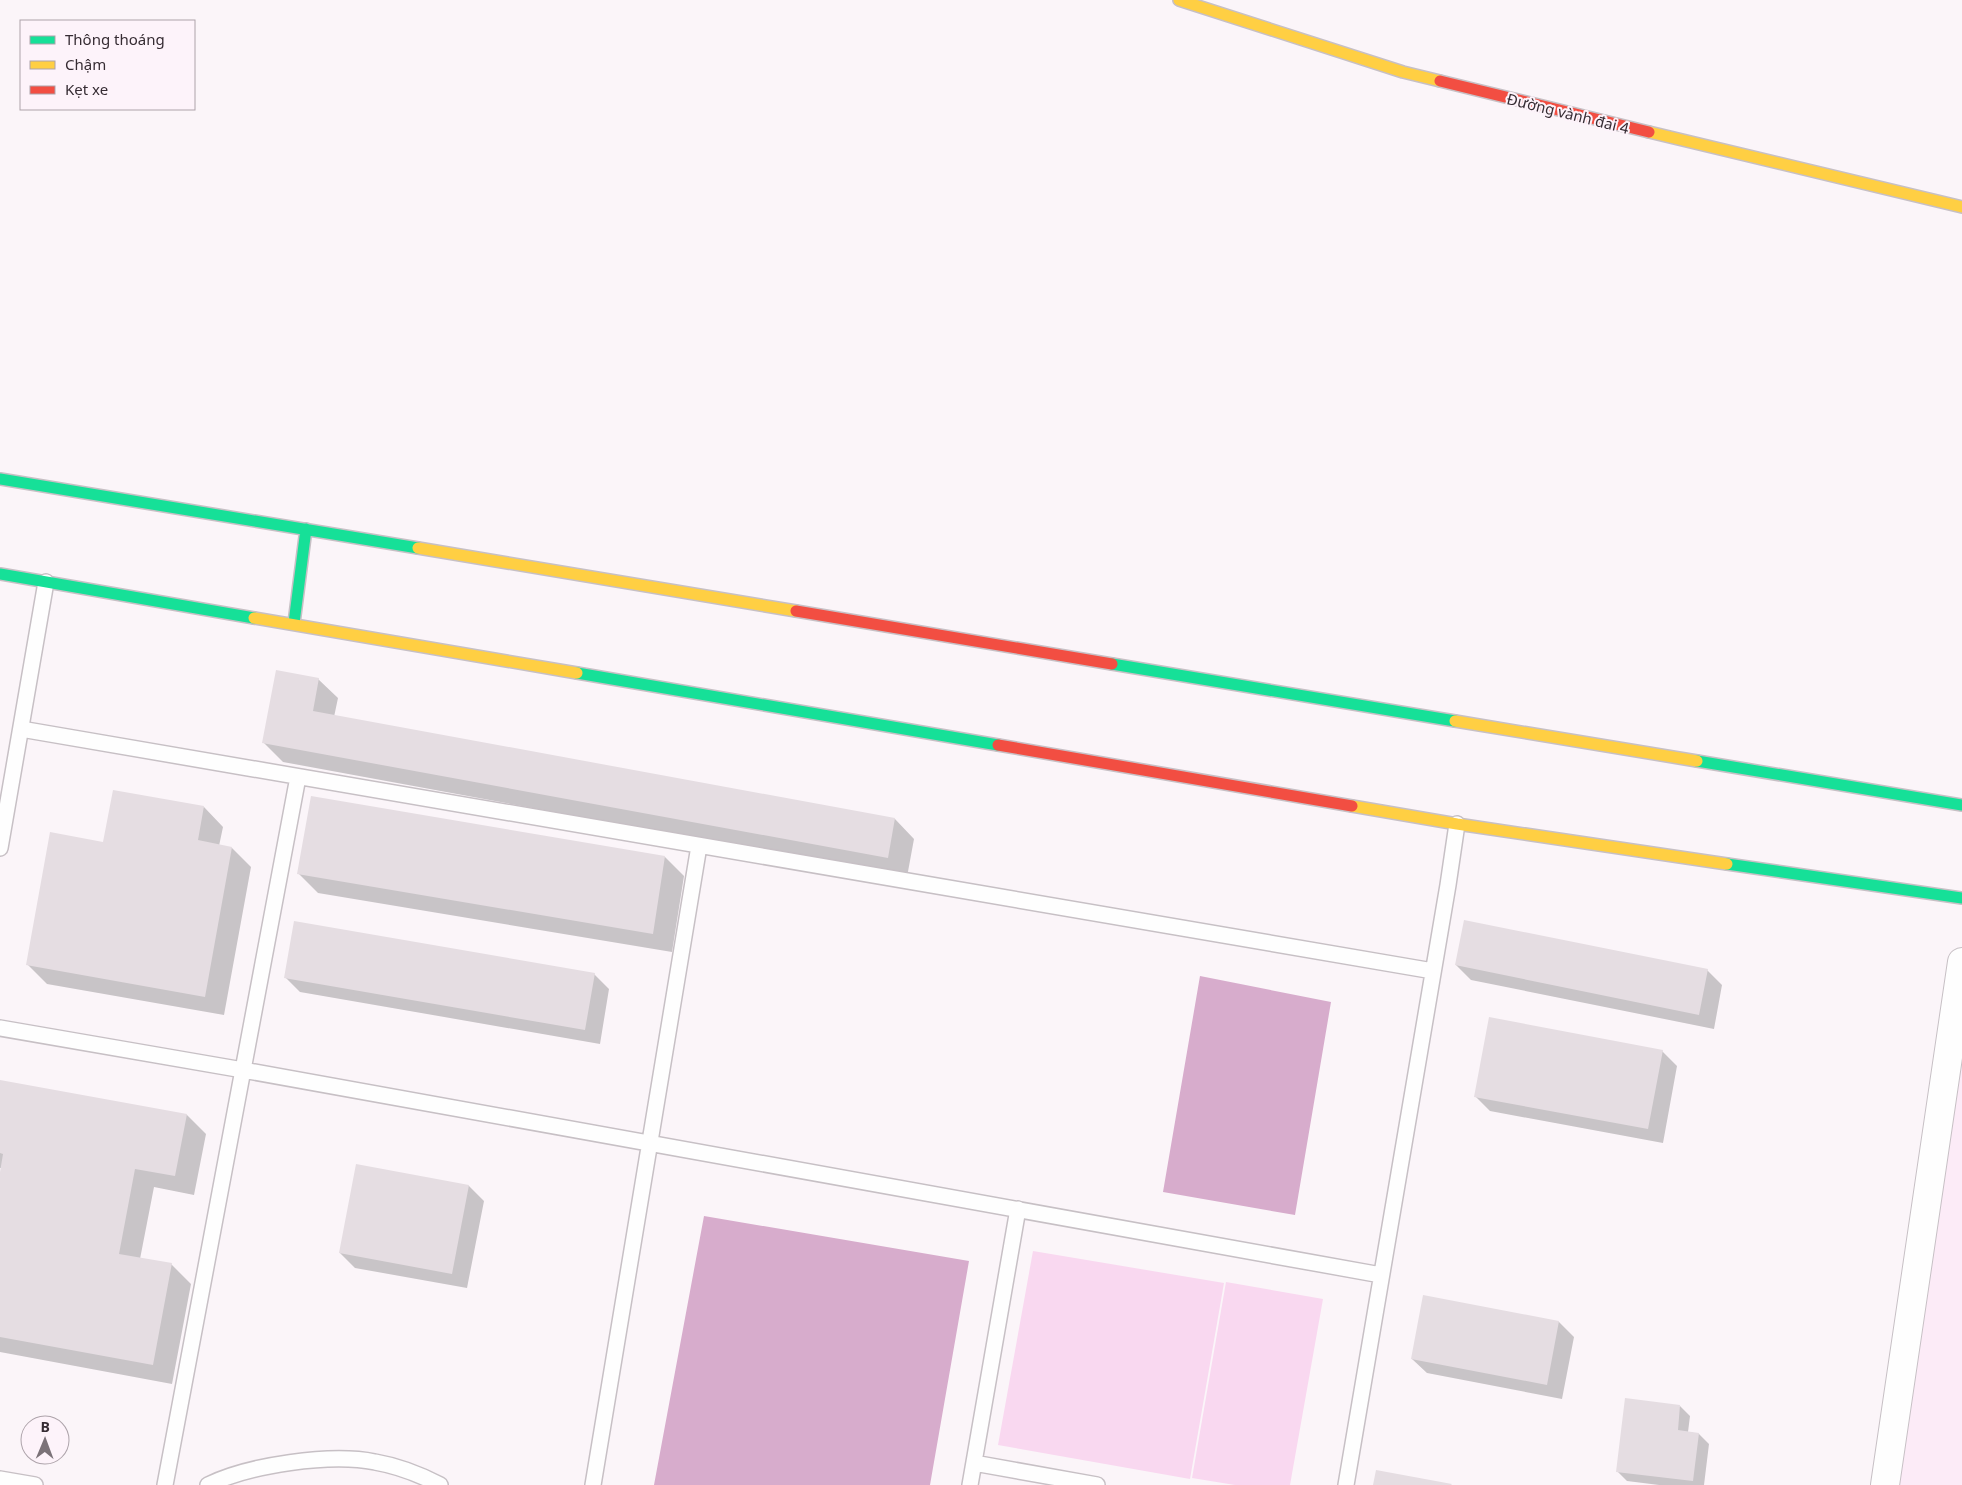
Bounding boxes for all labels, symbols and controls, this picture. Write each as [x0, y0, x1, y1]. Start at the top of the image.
legend [20, 20, 195, 110]
text: Thông thoáng [65, 29, 165, 49]
text: Chậm [65, 54, 106, 74]
text: Kẹt xe [65, 79, 108, 99]
street label: Đường vành đai 4 [1505, 88, 1632, 138]
north arrow [20, 1415, 70, 1465]
text: B [40, 1417, 50, 1436]

